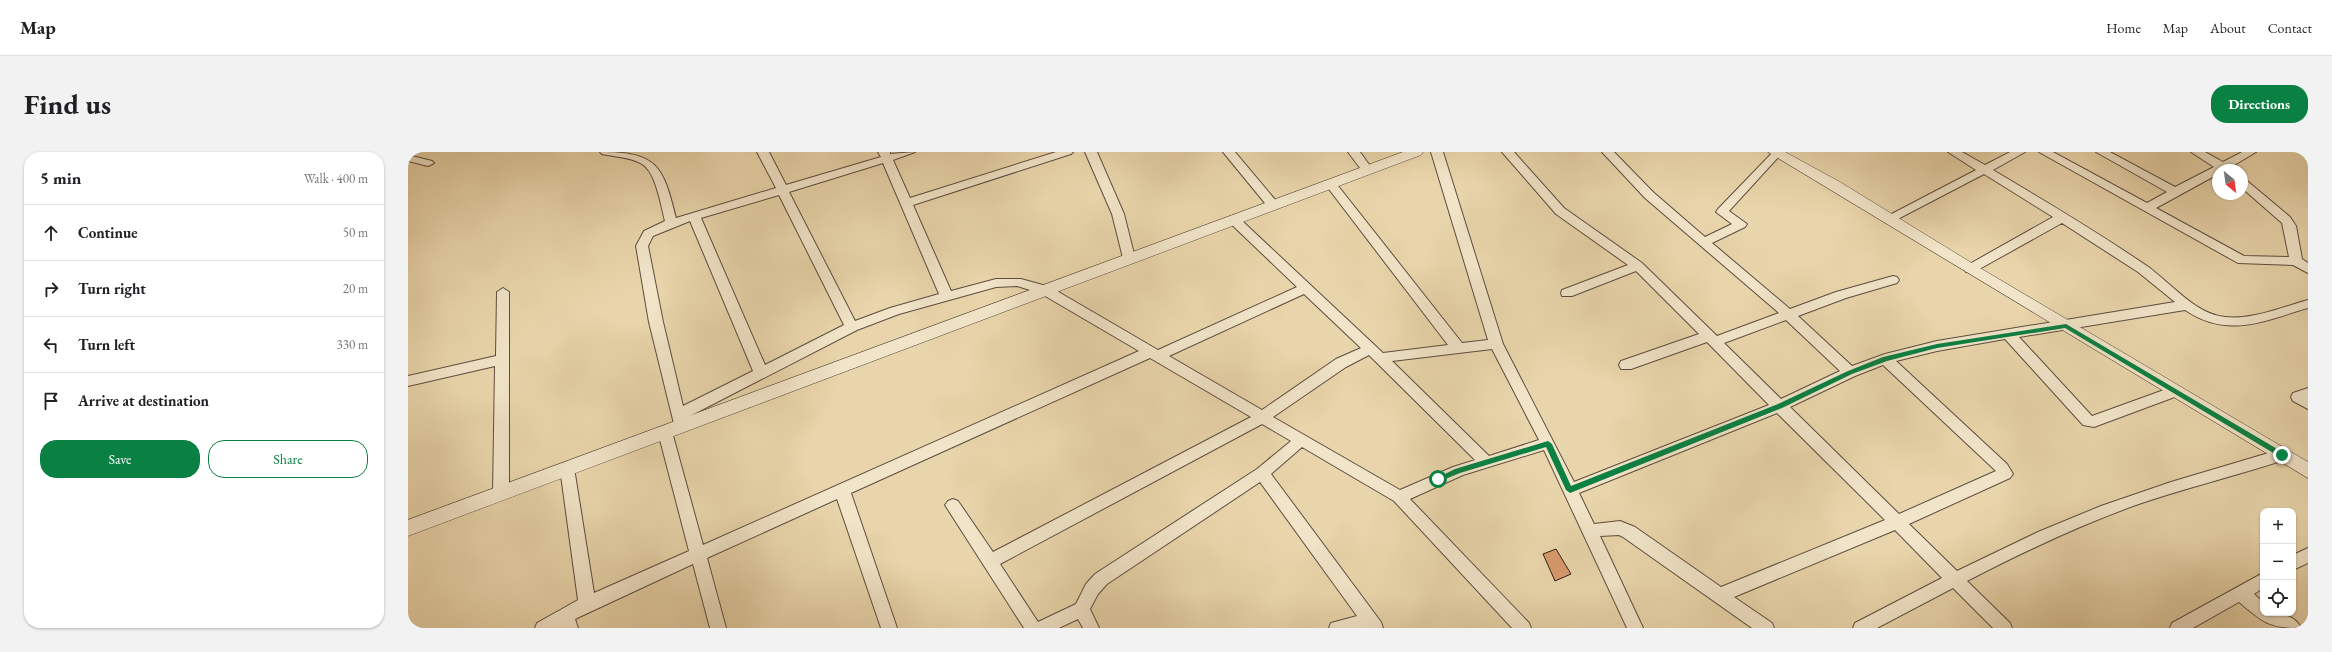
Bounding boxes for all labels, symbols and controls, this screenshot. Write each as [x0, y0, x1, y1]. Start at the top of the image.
text: Map [20, 15, 56, 40]
text: Home [2106, 19, 2141, 37]
text: Map [2163, 19, 2188, 37]
text: About [2210, 19, 2246, 37]
text: Contact [2268, 19, 2312, 37]
button: Directions [2211, 85, 2308, 123]
text: Find us [24, 86, 111, 122]
north arrow [2212, 164, 2248, 200]
text: 5 min [40, 167, 81, 189]
text: Walk · 400 m [304, 170, 368, 187]
icon: ahead [40, 222, 62, 244]
text: Continue [78, 223, 138, 242]
text: 50 m [343, 224, 368, 241]
icon: right [40, 278, 62, 300]
text: Turn right [78, 279, 146, 298]
text: 20 m [343, 280, 368, 297]
icon: left [40, 334, 62, 356]
text: Turn left [78, 335, 135, 354]
text: 330 m [337, 336, 368, 353]
icon: arrive [40, 390, 62, 412]
text: Arrive at destination [78, 391, 209, 410]
button: Save [40, 440, 200, 478]
button: Share [208, 440, 368, 478]
route end [2273, 446, 2291, 464]
route start [1429, 470, 1447, 488]
map controls [2260, 508, 2296, 616]
button: + [2260, 508, 2296, 544]
button: − [2260, 544, 2296, 580]
button: locate [2260, 580, 2296, 616]

